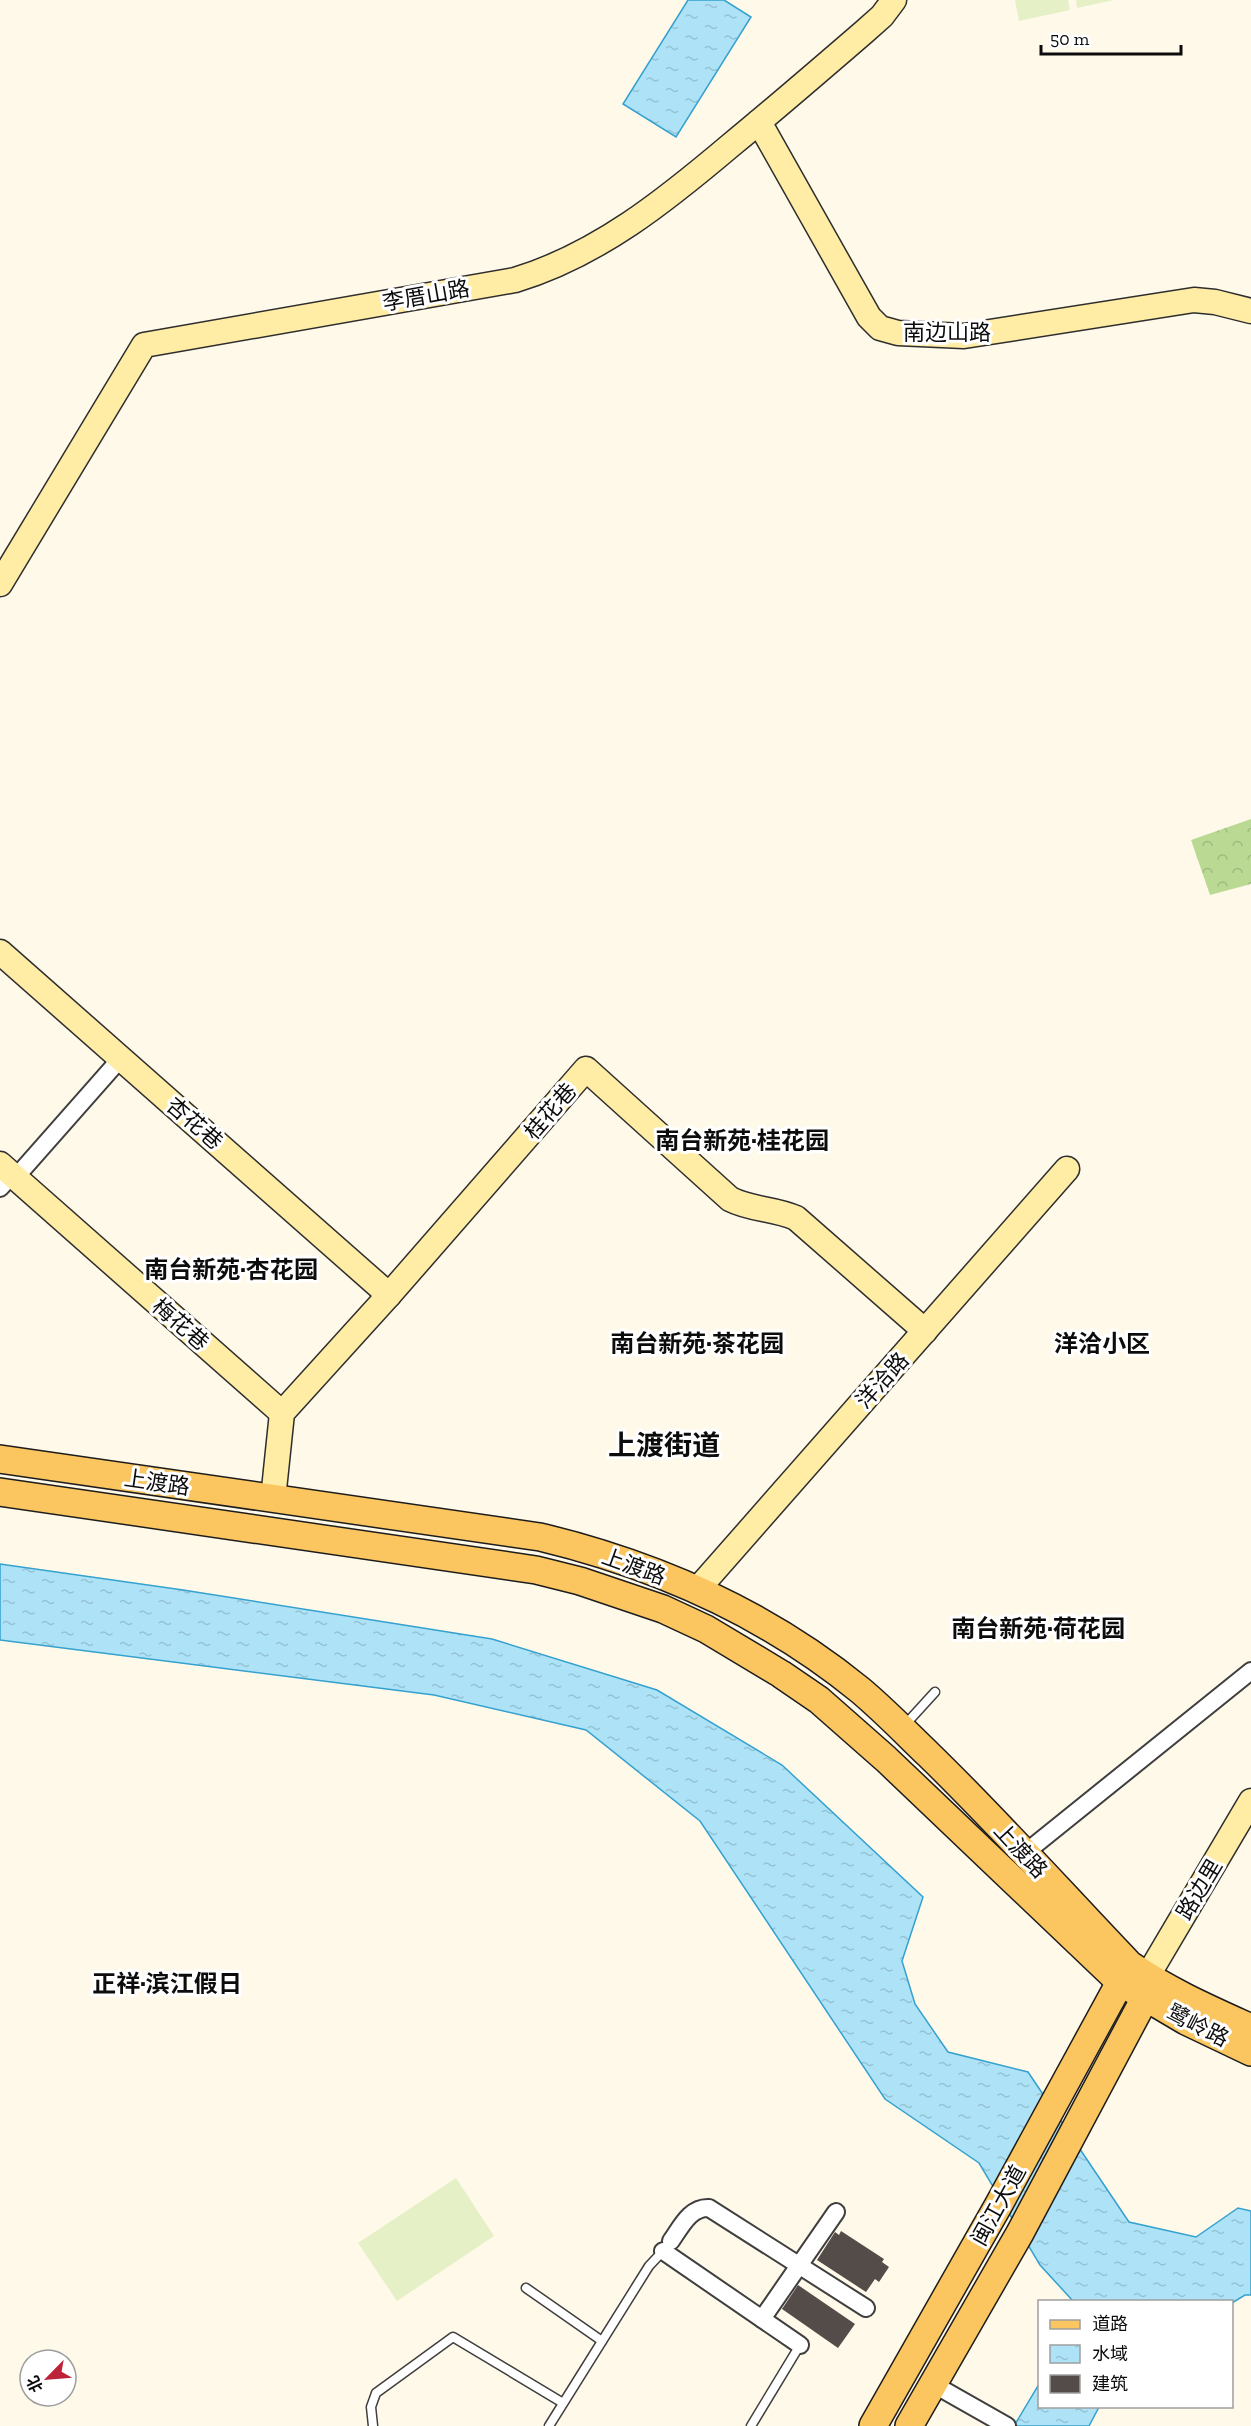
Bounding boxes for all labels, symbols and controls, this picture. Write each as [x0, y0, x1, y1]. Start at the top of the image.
scale bar [1041, 18, 1180, 56]
text: 50 m [1050, 28, 1090, 50]
street label: 李厝山路 [380, 275, 472, 316]
street label: 南边山路 [903, 319, 991, 346]
street label: 桂花巷 [519, 1078, 582, 1145]
street label: 杏花巷 [161, 1092, 228, 1155]
district label: 南台新苑·桂花园 [655, 1126, 829, 1155]
district label: 南台新苑·杏花园 [144, 1255, 318, 1284]
street label: 梅花巷 [147, 1293, 214, 1356]
district label: 南台新苑·茶花园 [610, 1329, 784, 1358]
district label: 洋洽小区 [1054, 1329, 1150, 1358]
street label: 洋洽路 [850, 1347, 914, 1414]
district label: 上渡街道 [608, 1429, 720, 1462]
street label: 上渡路 [122, 1465, 191, 1500]
street label: 上渡路 [598, 1542, 669, 1590]
district label: 南台新苑·荷花园 [951, 1614, 1125, 1643]
street label: 上渡路 [988, 1817, 1053, 1884]
street label: 路边里 [1171, 1854, 1228, 1925]
district label: 正祥·滨江假日 [92, 1969, 242, 1998]
street label: 鹭岭路 [1162, 1998, 1233, 2052]
street label: 闽江大道 [965, 2160, 1032, 2250]
legend [1038, 2300, 1233, 2408]
text: 道路 [1092, 2313, 1128, 2335]
text: 水域 [1092, 2343, 1128, 2365]
north arrow [18, 2348, 78, 2408]
text: 北 [23, 2373, 47, 2395]
text: 建筑 [1092, 2373, 1128, 2395]

